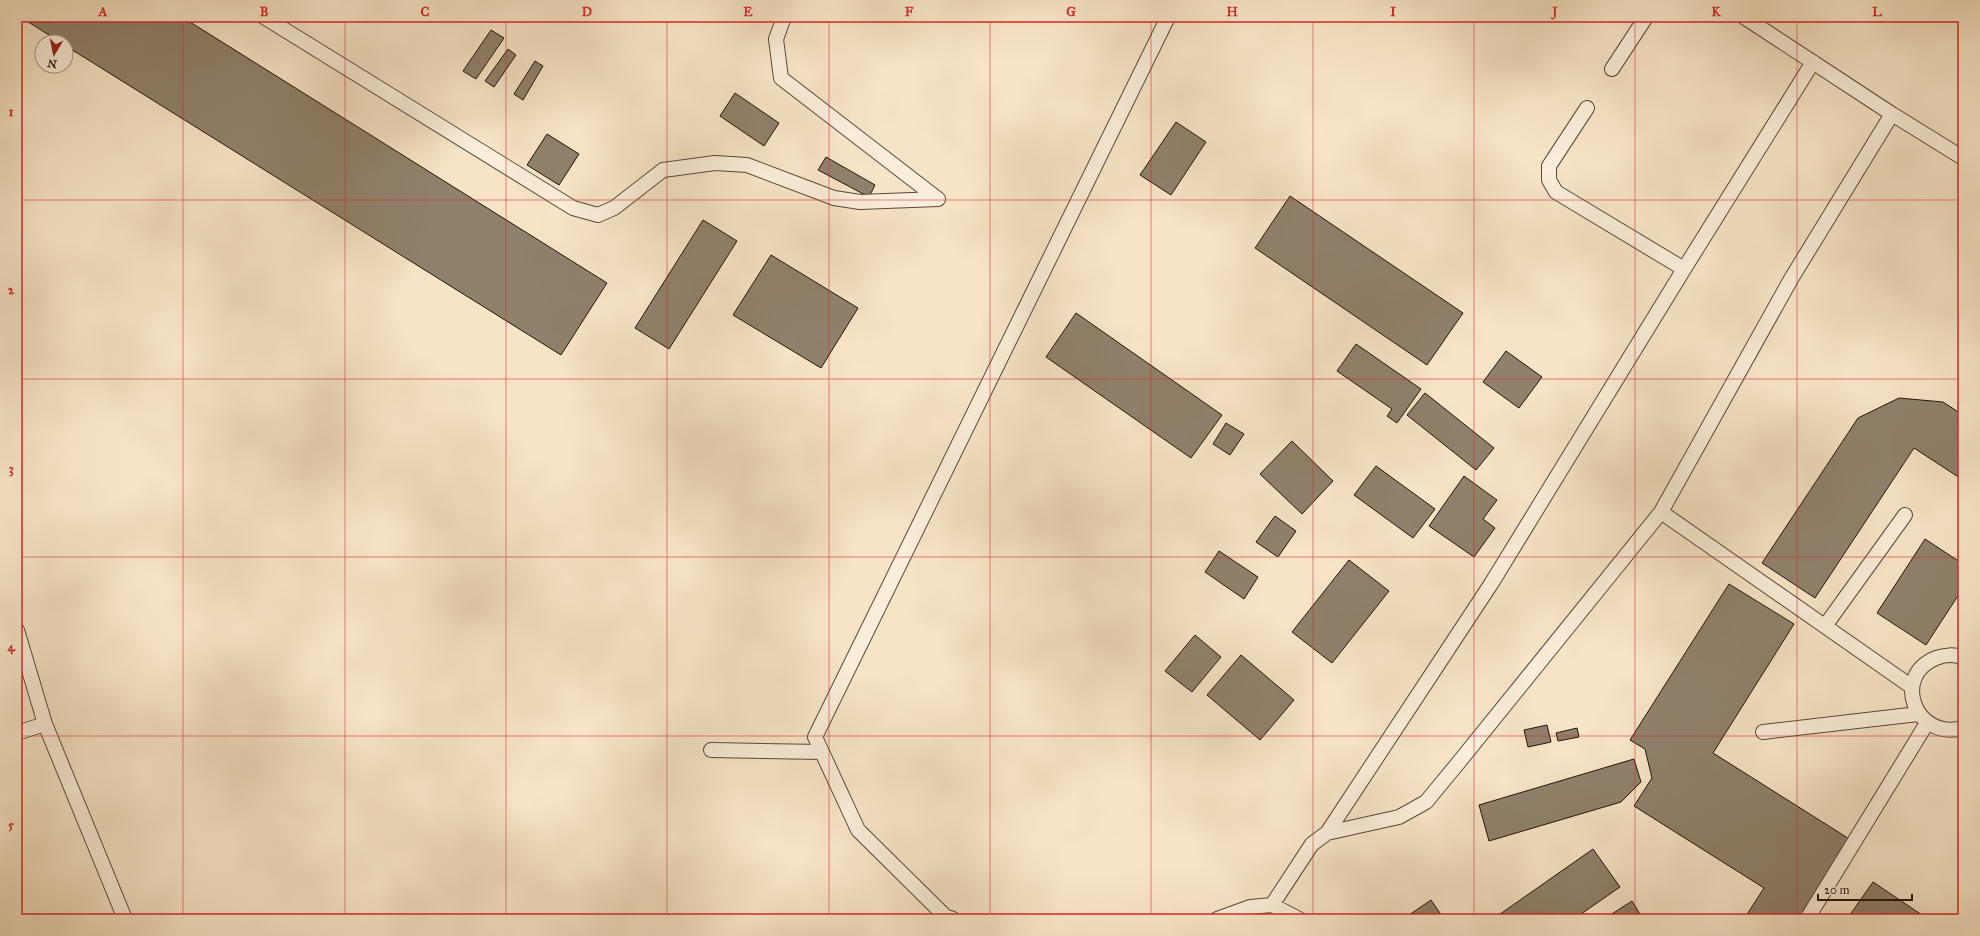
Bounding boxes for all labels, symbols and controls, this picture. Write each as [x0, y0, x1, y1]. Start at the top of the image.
text: A [98, 4, 108, 20]
text: B [260, 4, 269, 20]
text: C [421, 4, 430, 20]
text: D [582, 4, 592, 20]
text: E [743, 4, 753, 20]
text: F [905, 4, 914, 20]
text: G [1066, 4, 1076, 20]
text: H [1226, 4, 1238, 20]
text: I [1390, 4, 1396, 20]
text: J [1550, 4, 1558, 20]
text: K [1711, 4, 1721, 20]
text: L [1872, 4, 1882, 20]
north arrow [34, 34, 74, 74]
text: N [46, 56, 58, 71]
text: 1 [8, 104, 14, 120]
text: 2 [8, 282, 15, 298]
text: 3 [8, 461, 14, 477]
text: 4 [7, 639, 15, 655]
text: 5 [8, 817, 15, 833]
scale bar [1818, 876, 1912, 902]
text: 20 m [1824, 883, 1850, 897]

